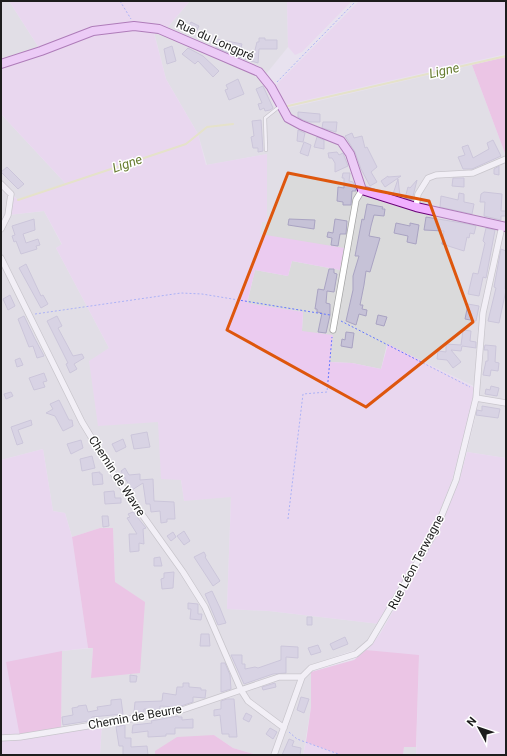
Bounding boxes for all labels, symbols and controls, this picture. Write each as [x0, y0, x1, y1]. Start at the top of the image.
street label: Rue du Longpré [174, 17, 256, 63]
water label: Ligne [428, 60, 461, 81]
water label: Ligne [110, 151, 144, 176]
street label: Chemin de Wavre [86, 433, 148, 519]
street label: Rue Léon Terwagne [385, 512, 447, 612]
street label: Chemin de Beurre [87, 702, 183, 732]
north arrow [459, 708, 499, 748]
text: N [464, 715, 479, 729]

